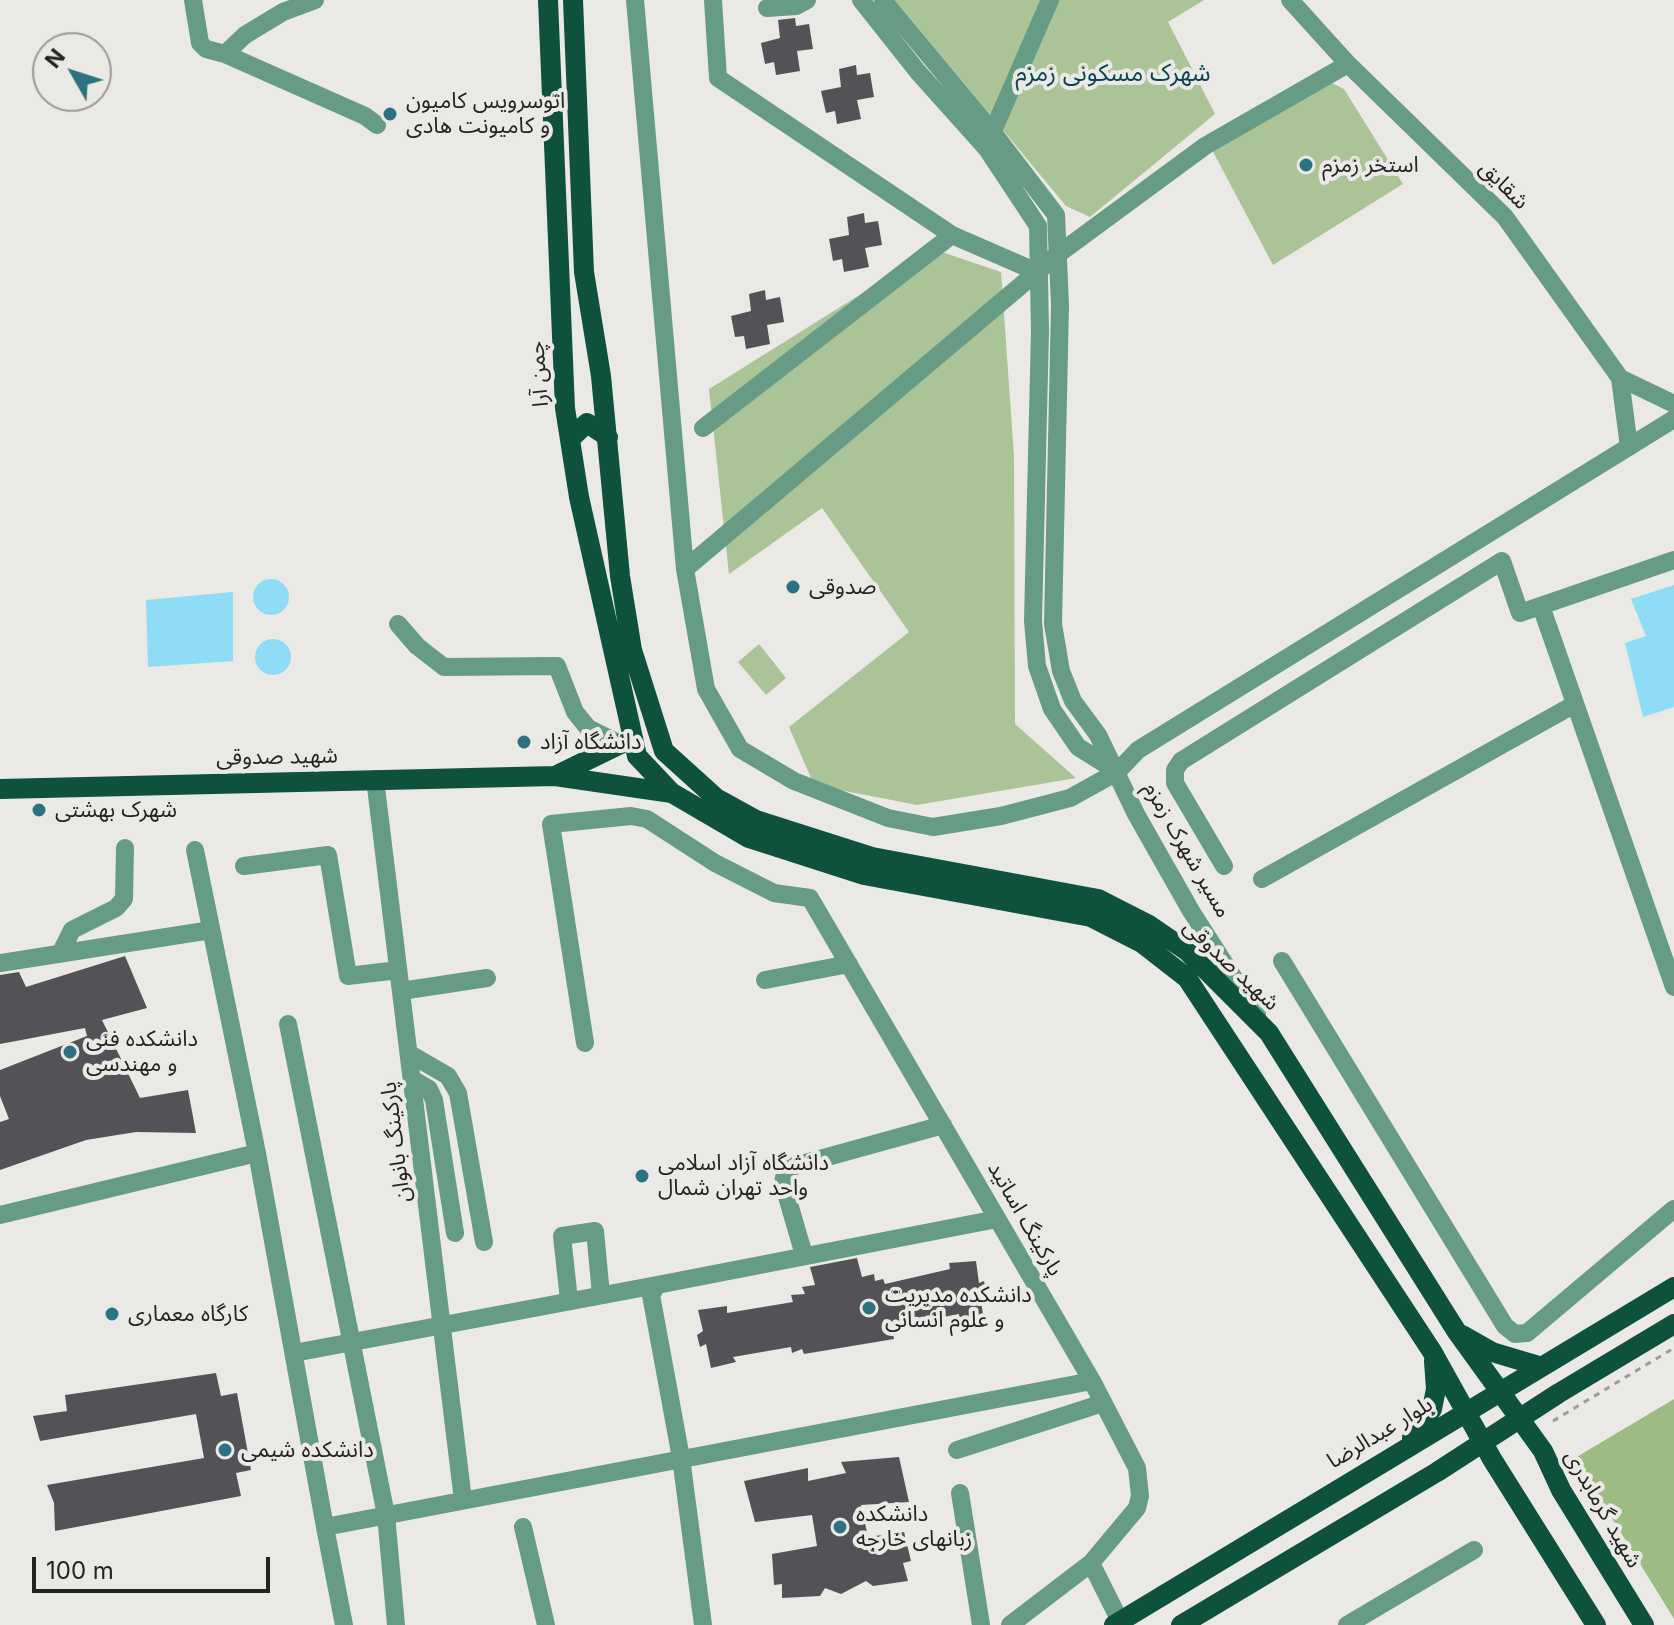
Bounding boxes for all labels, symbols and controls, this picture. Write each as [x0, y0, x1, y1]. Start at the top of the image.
north arrow [32, 32, 112, 112]
text: N [40, 43, 70, 73]
district label: شهرک مسکونی زمزم [1015, 60, 1211, 88]
place label: اتوسرویس کامیون و کامیونت هادی [406, 88, 565, 140]
marker: اتوسرویس کامیون و کامیونت هادی [381, 105, 399, 123]
place label: استخر زمزم [1322, 152, 1419, 178]
street label: شقایق [1474, 155, 1534, 215]
marker: استخر زمزم [1297, 156, 1315, 174]
street label: چمن آرا [524, 340, 554, 408]
place label: صدوقی [809, 574, 876, 600]
marker: صدوقی [784, 578, 802, 596]
place label: دانشگاه آزاد [540, 729, 641, 755]
marker: دانشگاه آزاد [515, 733, 533, 751]
street label: شهید صدوقی [216, 743, 338, 771]
street label: مسیر شهرک زمزم [1137, 777, 1237, 923]
place label: شهرک بهشتی [55, 797, 177, 823]
marker: شهرک بهشتی [30, 801, 48, 819]
street label: شهید صدوقی [1177, 914, 1285, 1016]
place label: دانشکده فنی و مهندسی [86, 1026, 198, 1078]
marker: دانشکده فنی و مهندسی [61, 1043, 79, 1061]
street label: پارکینگ بانوان [375, 1080, 417, 1204]
place label: دانشگاه آزاد اسلامی واحد تهران شمال [658, 1150, 829, 1202]
street label: پارکینگ اساتید [982, 1157, 1068, 1281]
marker: دانشگاه آزاد اسلامی واحد تهران شمال [633, 1167, 651, 1185]
place label: دانشکده مدیریت و علوم انسانی [885, 1282, 1032, 1334]
marker: دانشکده مدیریت و علوم انسانی [860, 1299, 878, 1317]
place label: کارگاه معماری [128, 1301, 248, 1327]
marker: کارگاه معماری [103, 1305, 121, 1323]
street label: بلوار عبدالرضا [1323, 1391, 1437, 1475]
place label: دانشکده شیمی [241, 1437, 374, 1463]
marker: دانشکده شیمی [216, 1441, 234, 1459]
street label: شهید گرمابدری [1559, 1445, 1647, 1573]
place label: دانشکده زبانهای خارجه [856, 1501, 972, 1552]
marker: دانشکده زبانهای خارجه [831, 1518, 849, 1536]
scale bar [36, 1541, 274, 1591]
text: 100 m [46, 1556, 114, 1585]

